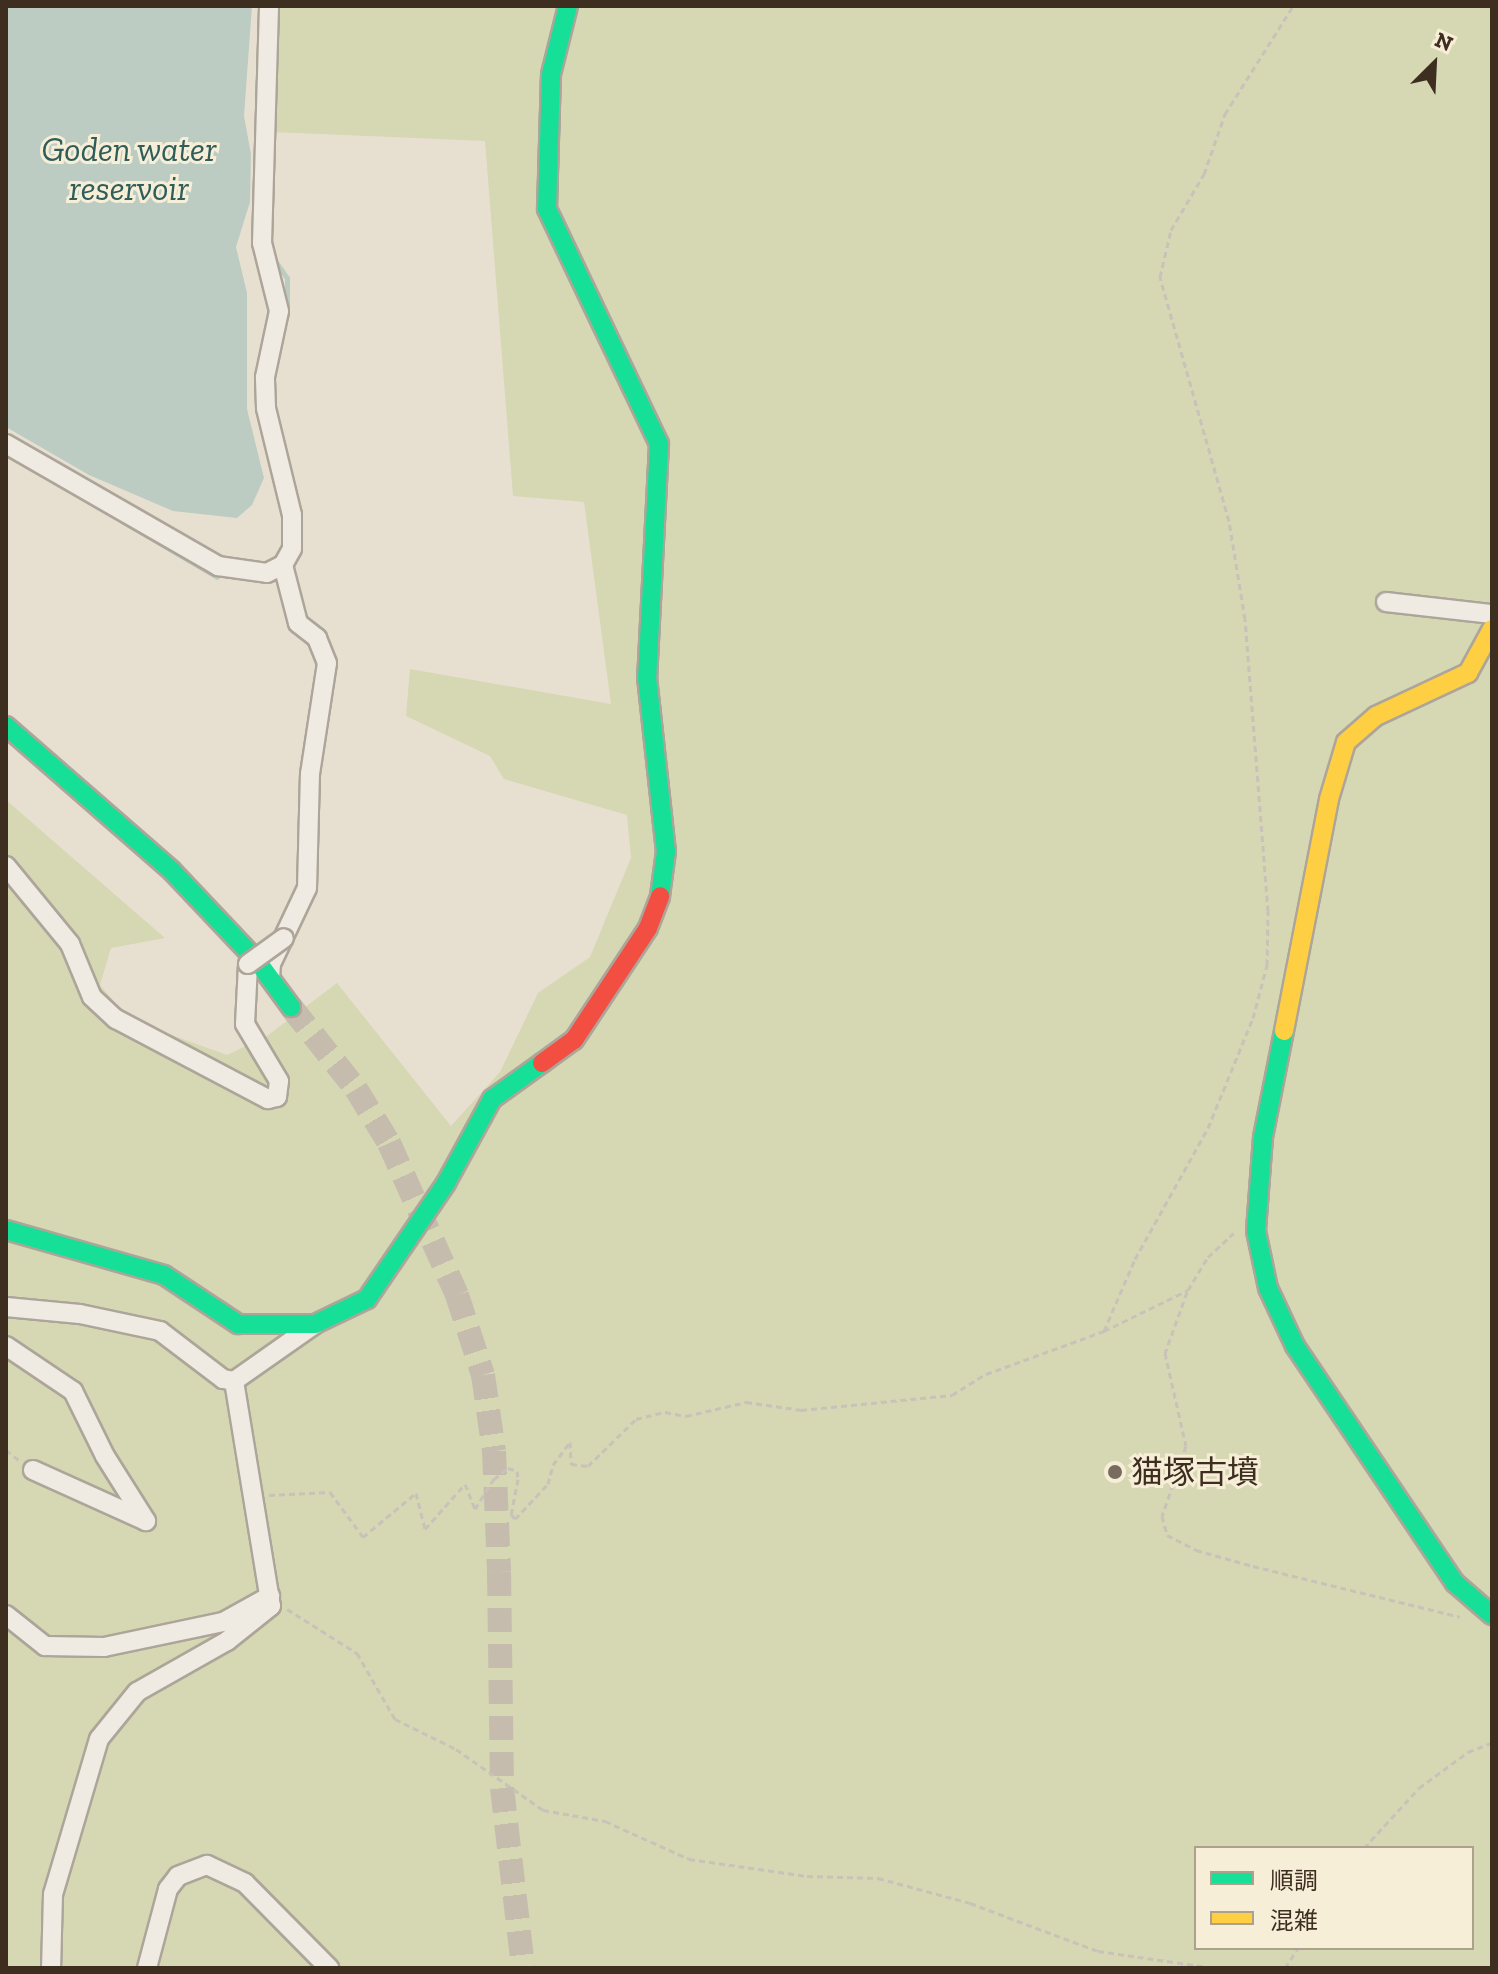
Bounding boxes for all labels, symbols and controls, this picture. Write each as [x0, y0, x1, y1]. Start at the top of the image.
north arrow [1394, 24, 1474, 104]
text: N [1431, 26, 1457, 57]
water label: Goden water reservoir [41, 129, 217, 208]
place label: 猫塚古墳 [1131, 1453, 1259, 1491]
marker: 猫塚古墳 [1106, 1463, 1124, 1481]
legend [1194, 1846, 1474, 1950]
text: 順調 [1270, 1866, 1318, 1895]
text: 混雑 [1270, 1906, 1318, 1935]

